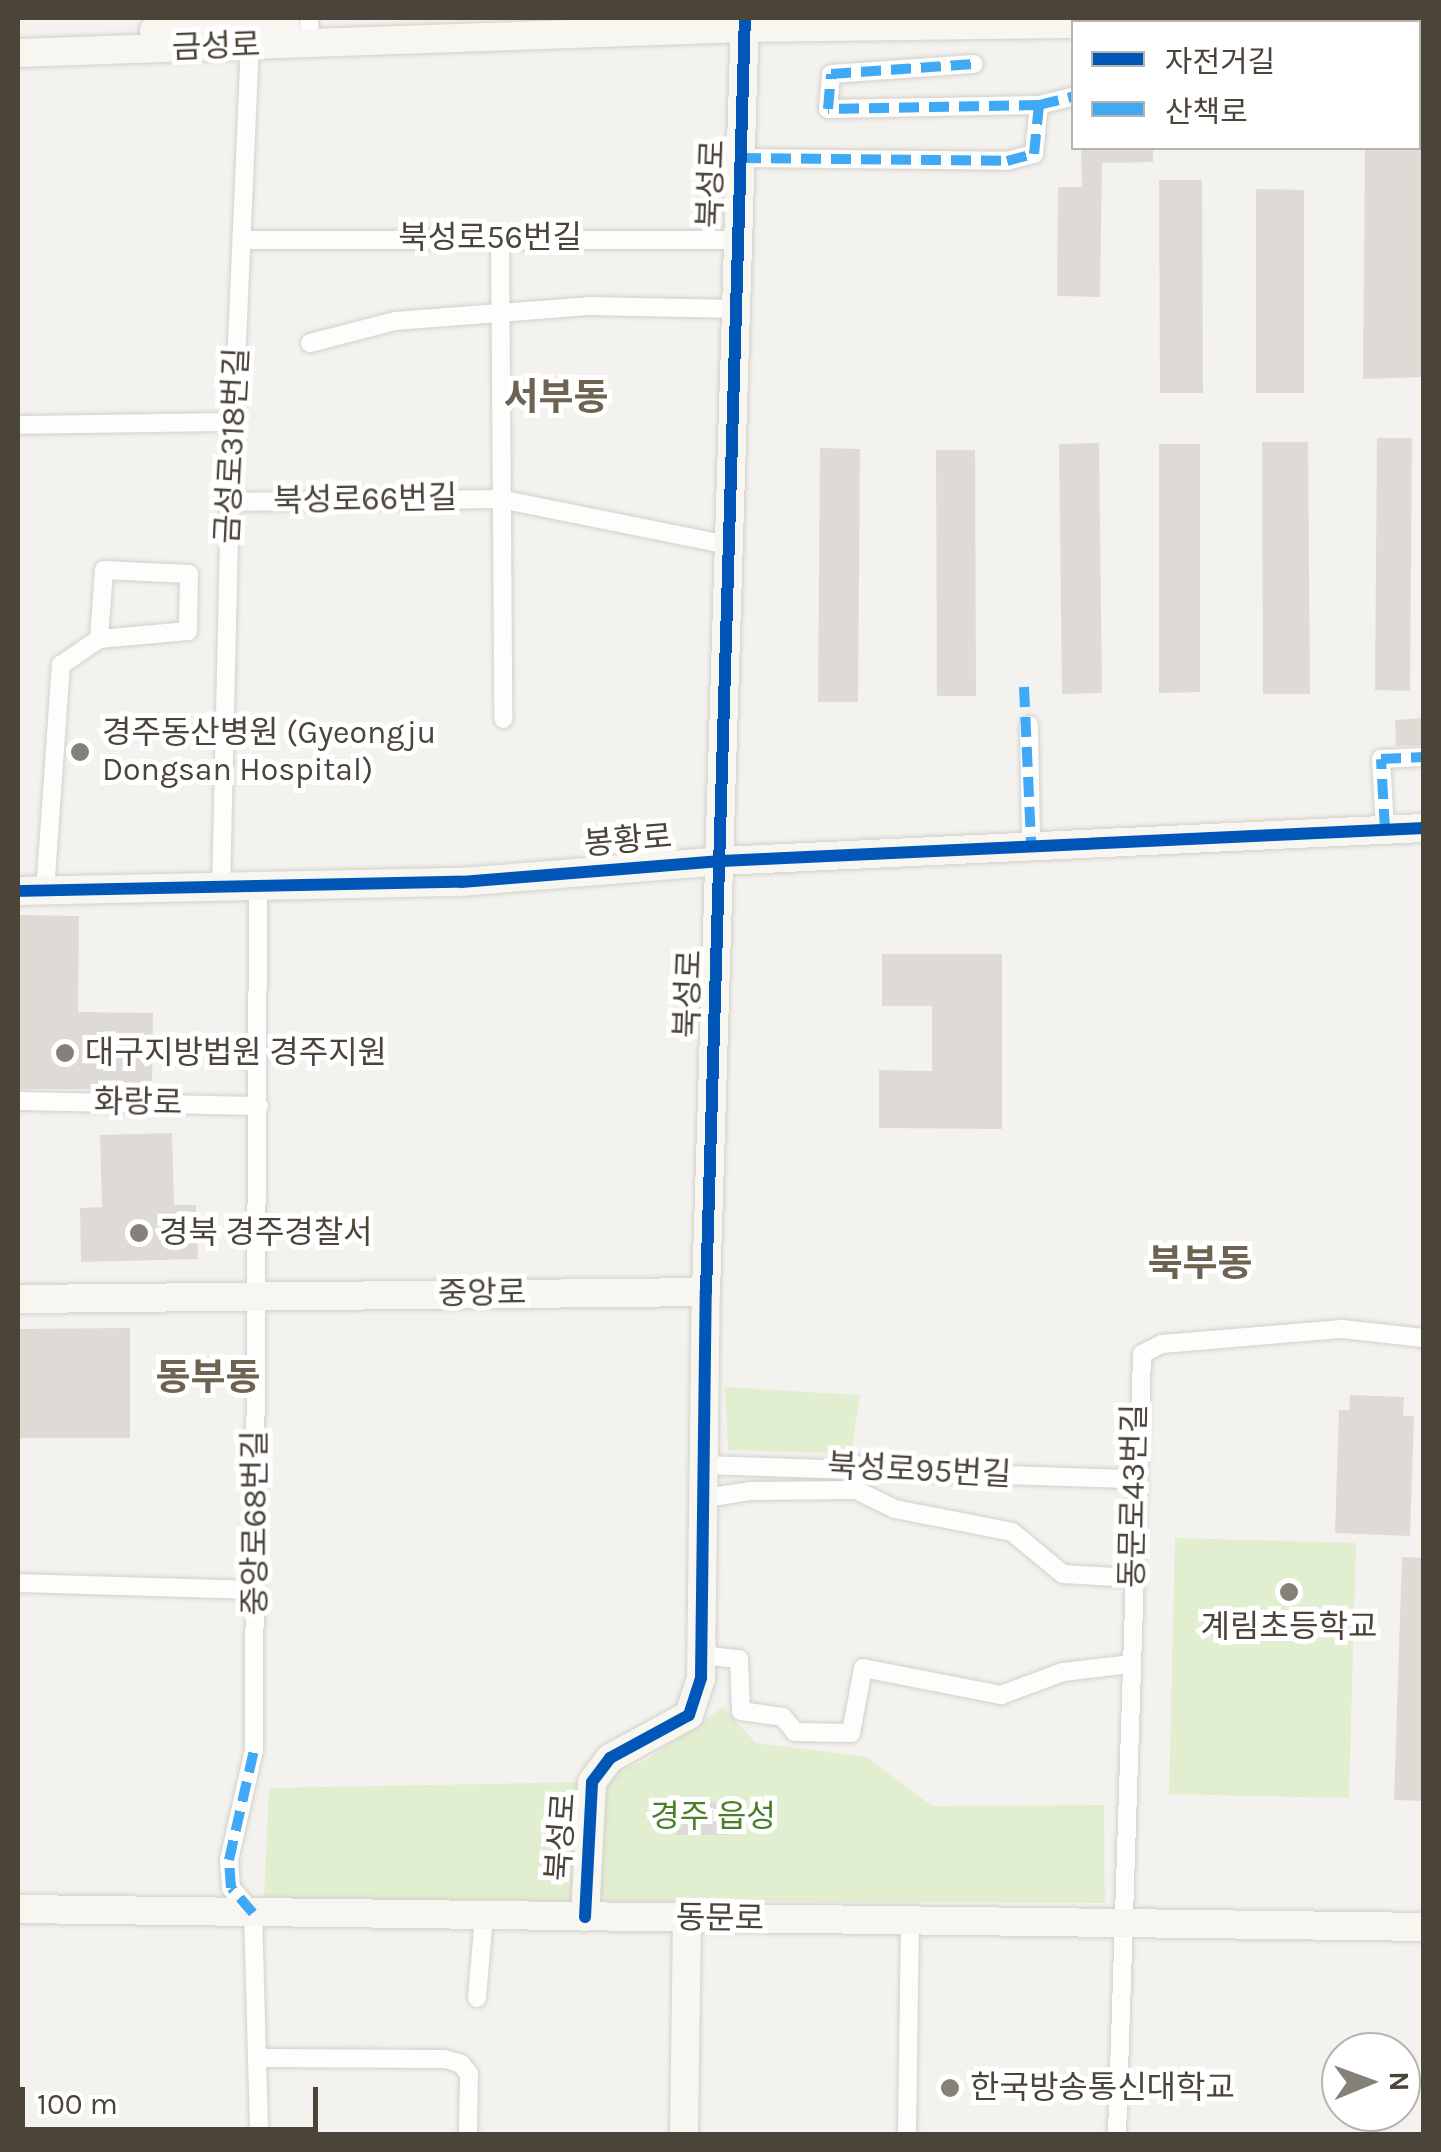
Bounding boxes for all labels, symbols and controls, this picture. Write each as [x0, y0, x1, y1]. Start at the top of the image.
legend [1071, 20, 1421, 150]
street label: 금성로 [171, 26, 261, 68]
text: 자전거길 [1165, 44, 1275, 80]
text: 산책로 [1165, 94, 1248, 130]
street label: 북성로 [691, 139, 733, 229]
street label: 북성로56번길 [398, 219, 582, 257]
street label: 금성로318번길 [209, 347, 257, 545]
district label: 서부동 [504, 375, 608, 421]
street label: 북성로66번길 [273, 479, 457, 521]
place label: 경주동산병원 (Gyeongju Dongsan Hospital) [102, 715, 436, 790]
marker: 경주동산병원 (Gyeongju Dongsan Hospital) [67, 739, 93, 765]
street label: 봉황로 [582, 818, 674, 864]
street label: 북성로 [668, 949, 710, 1039]
place label: 대구지방법원 경주지원 [85, 1034, 387, 1072]
marker: 대구지방법원 경주지원 [54, 1042, 76, 1064]
street label: 화랑로 [94, 1083, 182, 1123]
place label: 경북 경주경찰서 [159, 1214, 373, 1252]
marker: 경북 경주경찰서 [128, 1222, 150, 1244]
district label: 북부동 [1148, 1241, 1252, 1287]
street label: 중앙로 [438, 1274, 526, 1314]
district label: 동부동 [156, 1355, 260, 1401]
street label: 동문로43번길 [1113, 1404, 1155, 1588]
street label: 중앙로68번길 [237, 1430, 275, 1616]
street label: 북성로95번길 [826, 1447, 1012, 1495]
marker: 계림초등학교 [1278, 1581, 1300, 1603]
place label: 계림초등학교 [1201, 1608, 1377, 1646]
street label: 북성로 [540, 1792, 584, 1882]
park label: 경주 읍성 [650, 1798, 776, 1836]
street label: 동문로 [676, 1899, 764, 1939]
north arrow [1321, 2032, 1421, 2132]
scale bar [25, 2067, 322, 2129]
place label: 한국방송통신대학교 [970, 2069, 1235, 2107]
text: N [1383, 2071, 1416, 2092]
marker: 한국방송통신대학교 [939, 2077, 961, 2099]
text: 100 m [37, 2086, 118, 2122]

